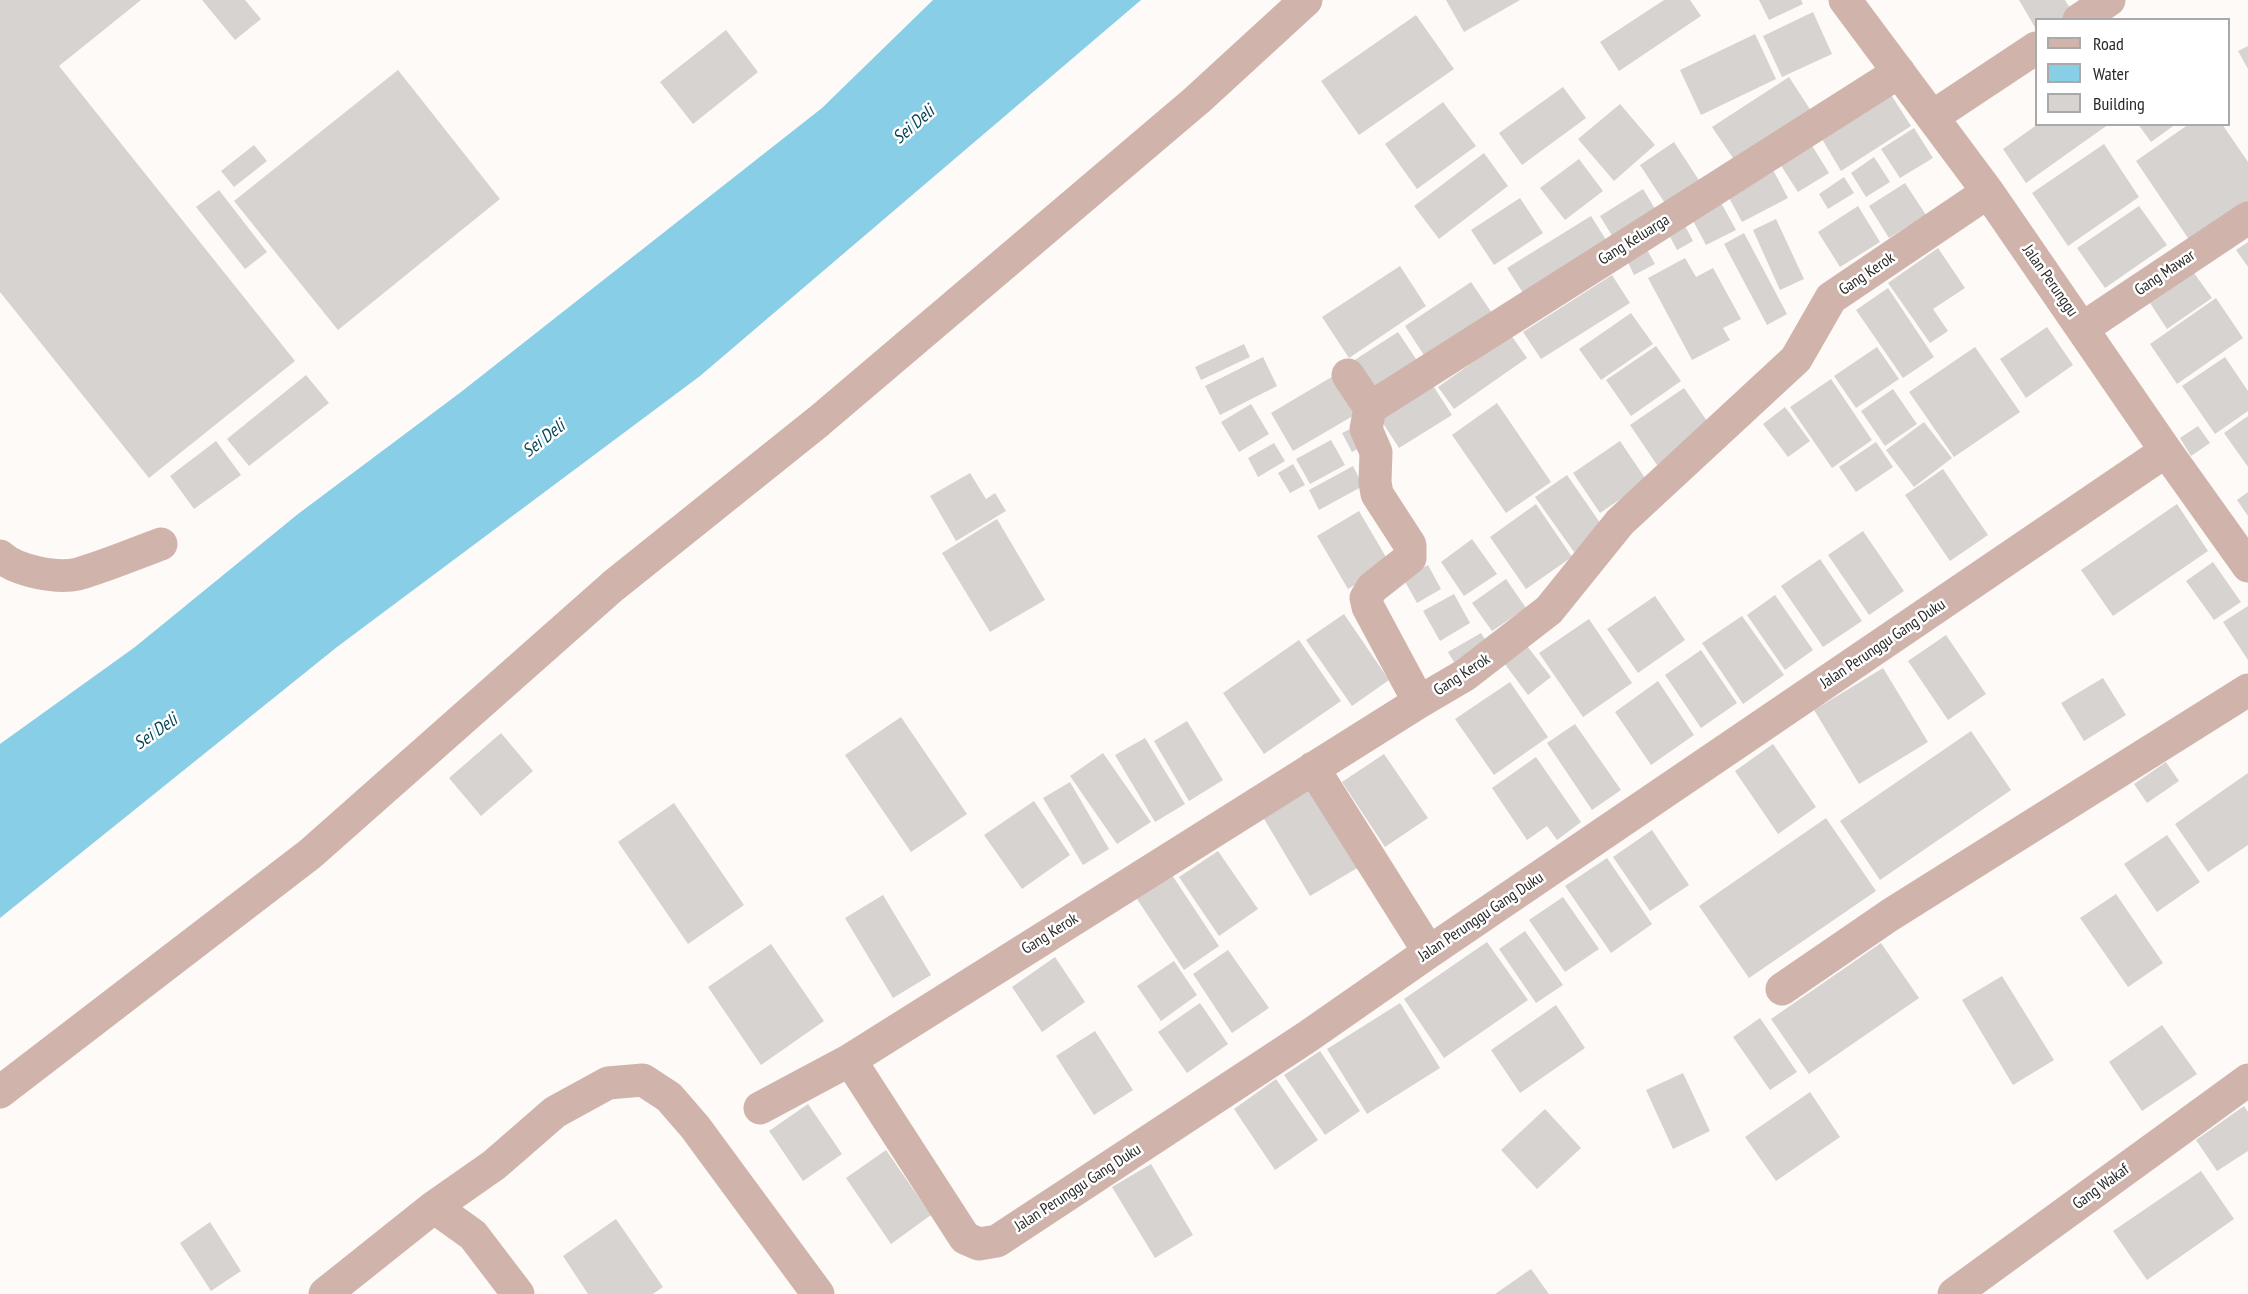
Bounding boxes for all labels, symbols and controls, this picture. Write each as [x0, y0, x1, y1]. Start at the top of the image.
legend [2035, 18, 2230, 126]
text: Road [2093, 32, 2124, 55]
text: Water [2093, 62, 2129, 85]
text: Building [2093, 92, 2145, 115]
water label: Sei Deli [889, 101, 939, 149]
street label: Gang Keluarga [1595, 211, 1673, 269]
street label: Jalan Perunggu [2018, 241, 2082, 321]
street label: Gang Mawar [2131, 246, 2199, 300]
street label: Gang Kerok [1836, 248, 1898, 300]
water label: Sei Deli [519, 416, 569, 462]
street label: Jalan Perunggu Gang Duku [1817, 595, 1949, 693]
street label: Gang Kerok [1430, 650, 1494, 700]
water label: Sei Deli [130, 709, 182, 755]
street label: Jalan Perunggu Gang Duku [1415, 868, 1547, 966]
street label: Gang Kerok [1018, 909, 1082, 959]
street label: Jalan Perunggu Gang Duku [1011, 1140, 1145, 1236]
street label: Gang Wakaf [2069, 1160, 2133, 1214]

